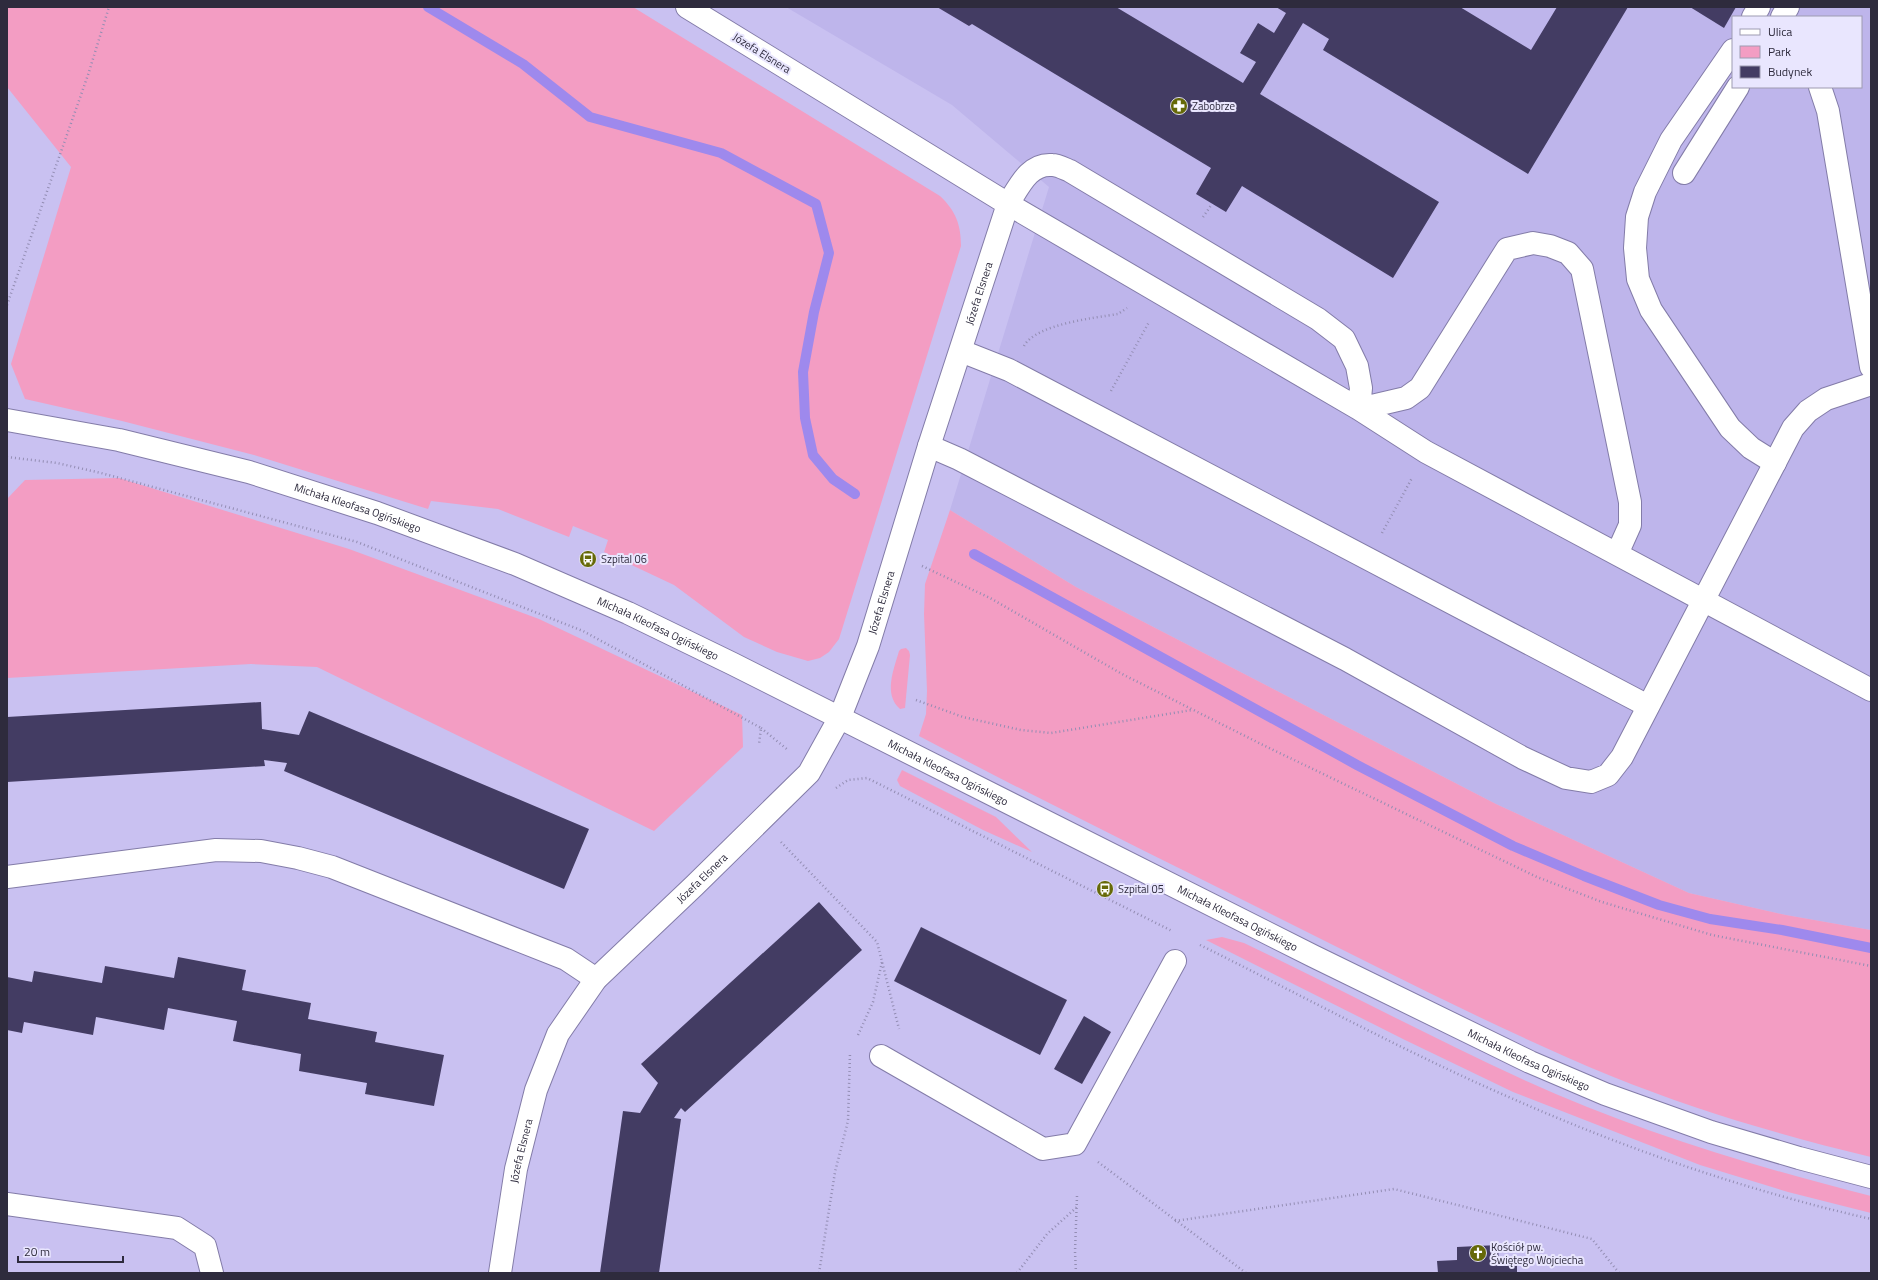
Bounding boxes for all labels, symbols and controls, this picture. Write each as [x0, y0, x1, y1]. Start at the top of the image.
legend [1732, 16, 1862, 88]
text: Ulica [1768, 22, 1792, 41]
street label: Józefa Elsnera [730, 29, 794, 77]
text: Park [1768, 42, 1791, 61]
text: Budynek [1768, 62, 1812, 81]
pharmacy icon: Zabobrze [1169, 96, 1189, 116]
place label: Zabobrze [1192, 98, 1236, 114]
street label: Józefa Elsnera [961, 259, 997, 327]
street label: Michała Kleofasa Ogińskiego [292, 479, 423, 537]
bus stop icon: Szpital 06 [578, 549, 598, 569]
place label: Szpital 06 [601, 551, 647, 567]
street label: Józefa Elsnera [864, 568, 899, 636]
street label: Michała Kleofasa Ogińskiego [595, 593, 722, 664]
street label: Michała Kleofasa Ogińskiego [885, 735, 1011, 809]
street label: Józefa Elsnera [673, 849, 731, 907]
bus stop icon: Szpital 05 [1095, 879, 1115, 899]
place label: Szpital 05 [1118, 881, 1164, 897]
street label: Michała Kleofasa Ogińskiego [1175, 881, 1301, 955]
street label: Michała Kleofasa Ogińskiego [1465, 1025, 1593, 1095]
street label: Józefa Elsnera [506, 1117, 537, 1184]
scale bar [18, 1238, 123, 1264]
place label: Kościół pw. Świętego Wojciecha [1491, 1239, 1584, 1268]
text: 20 m [24, 1242, 50, 1261]
church icon: Kościół pw. Świętego Wojciecha [1468, 1243, 1488, 1263]

